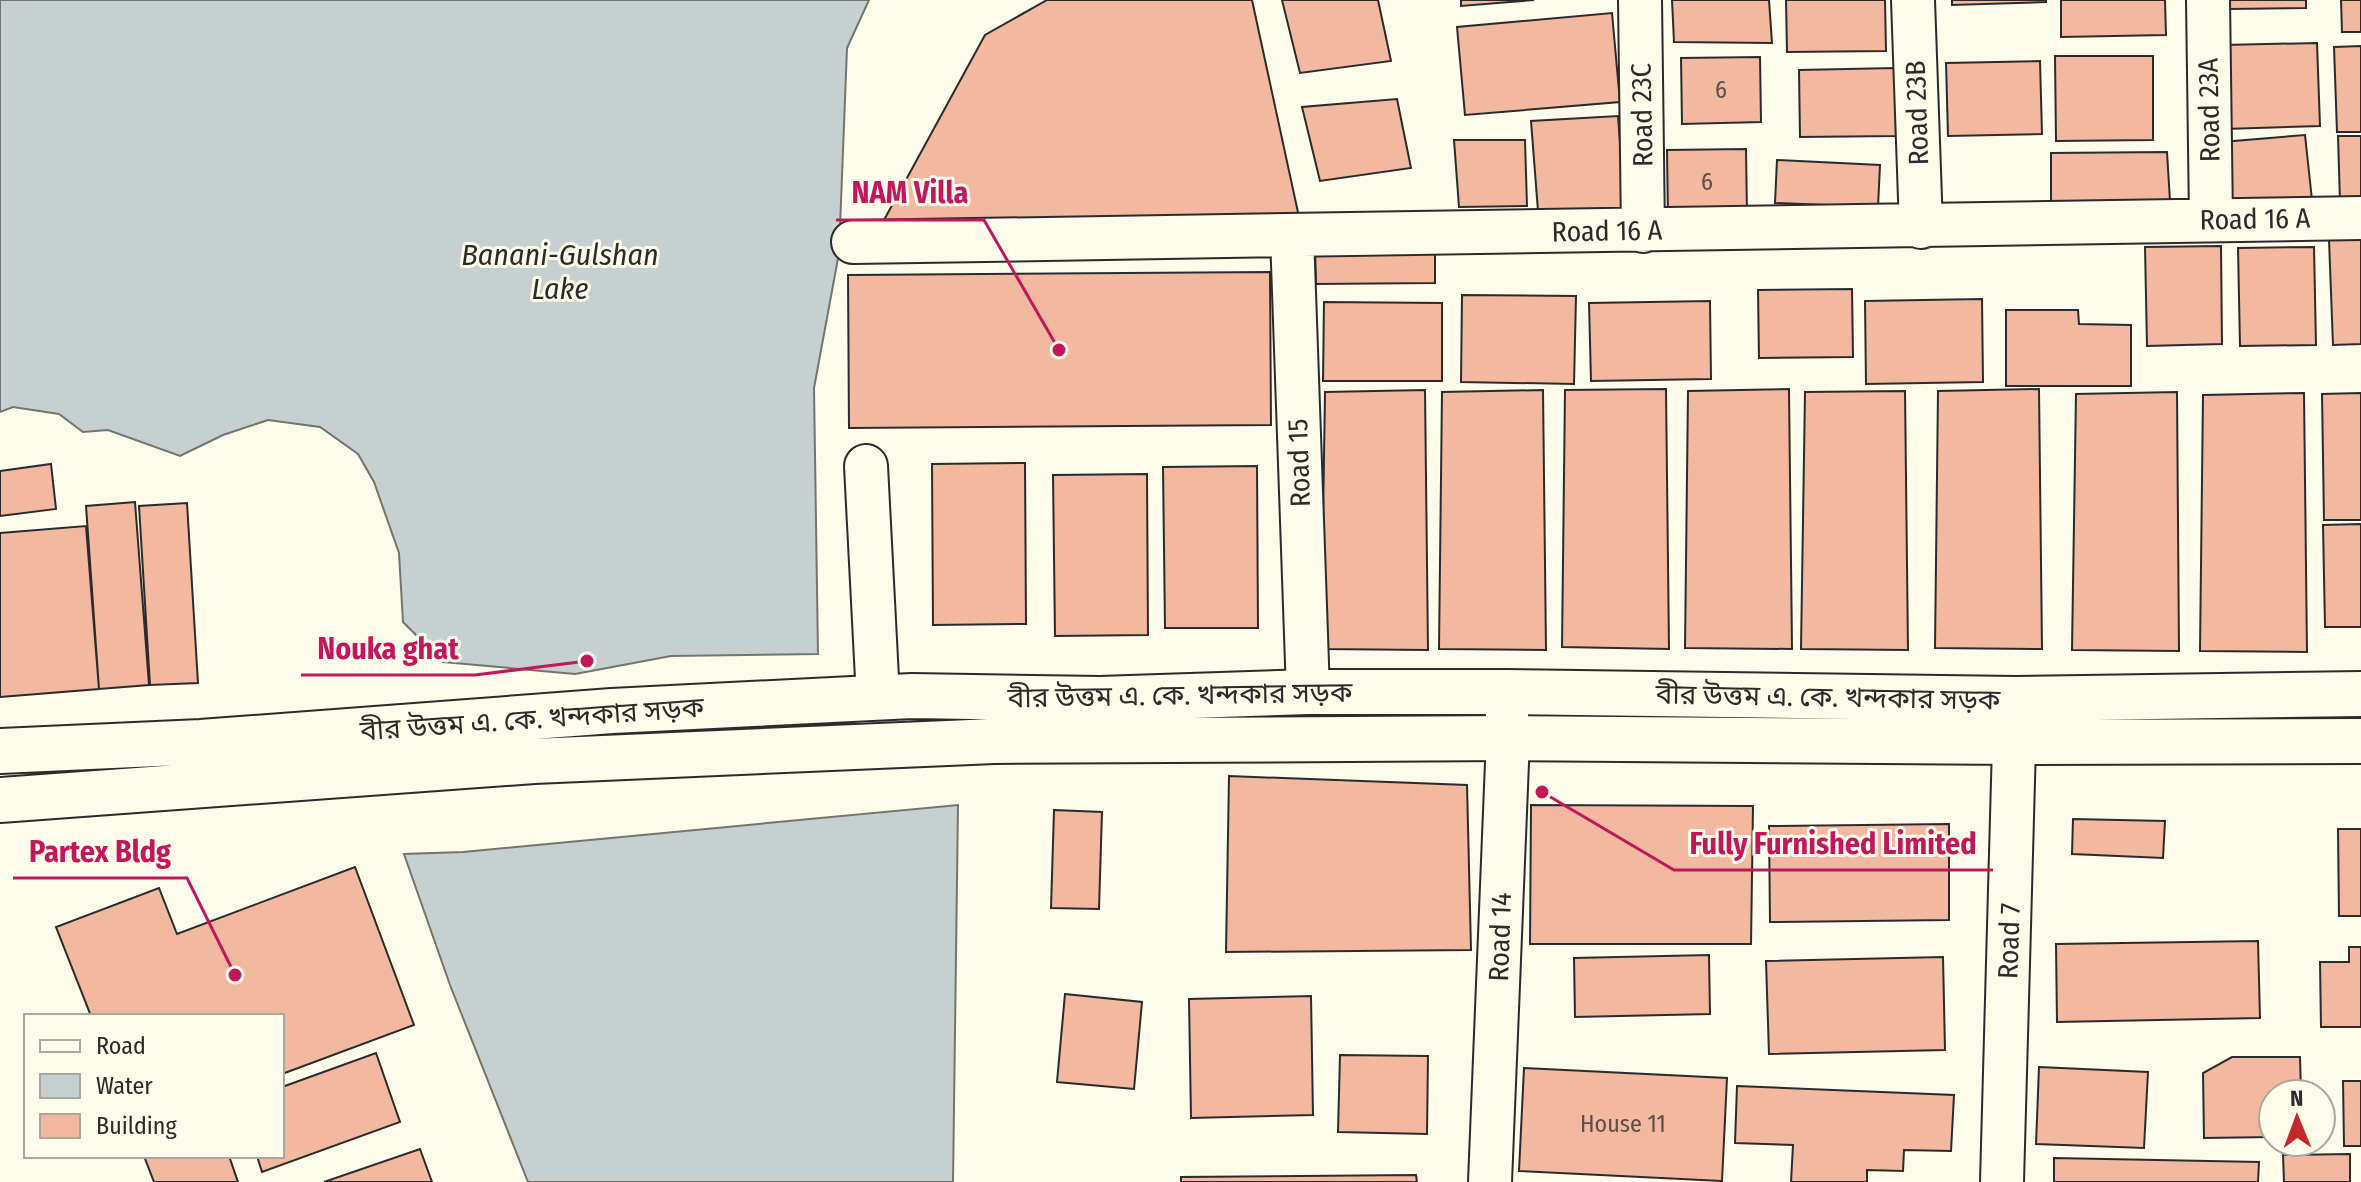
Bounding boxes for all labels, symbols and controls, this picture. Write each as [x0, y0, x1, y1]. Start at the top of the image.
street label: Road 23A [2192, 57, 2226, 162]
street label: Road 23B [1899, 60, 1935, 166]
street label: Road 23C [1625, 63, 1659, 167]
house number: 6 [1715, 76, 1727, 104]
callout: NAM Villa [836, 166, 984, 220]
house number: 6 [1701, 168, 1713, 196]
text: NAM Villa [852, 175, 968, 211]
street label: Road 16 A [2199, 202, 2311, 236]
street label: Road 16 A [1551, 214, 1663, 248]
water label: Banani-Gulshan Lake [461, 237, 659, 307]
street label: Road 15 [1281, 418, 1317, 508]
callout: Nouka ghat [301, 621, 475, 675]
text: Nouka ghat [317, 631, 459, 667]
street label: বীর উত্তম এ. কে. খন্দকার সড়ক [1006, 675, 1353, 715]
street label: বীর উত্তম এ. কে. খন্দকার সড়ক [1654, 677, 2001, 717]
street label: বীর উত্তম এ. কে. খন্দকার সড়ক [358, 690, 706, 748]
callout: Fully Furnished Limited [1674, 816, 1993, 870]
callout: Partex Bldg [13, 824, 187, 878]
text: Fully Furnished Limited [1689, 826, 1977, 862]
text: Partex Bldg [29, 834, 171, 870]
street label: Road 14 [1482, 892, 1518, 982]
street label: Road 7 [1991, 902, 2027, 980]
legend [24, 1014, 284, 1158]
text: Road [96, 1032, 146, 1060]
text: Water [96, 1072, 153, 1100]
north arrow [2257, 1078, 2337, 1158]
text: N [2290, 1085, 2303, 1112]
house number: House 11 [1580, 1110, 1666, 1138]
text: Building [96, 1112, 178, 1140]

